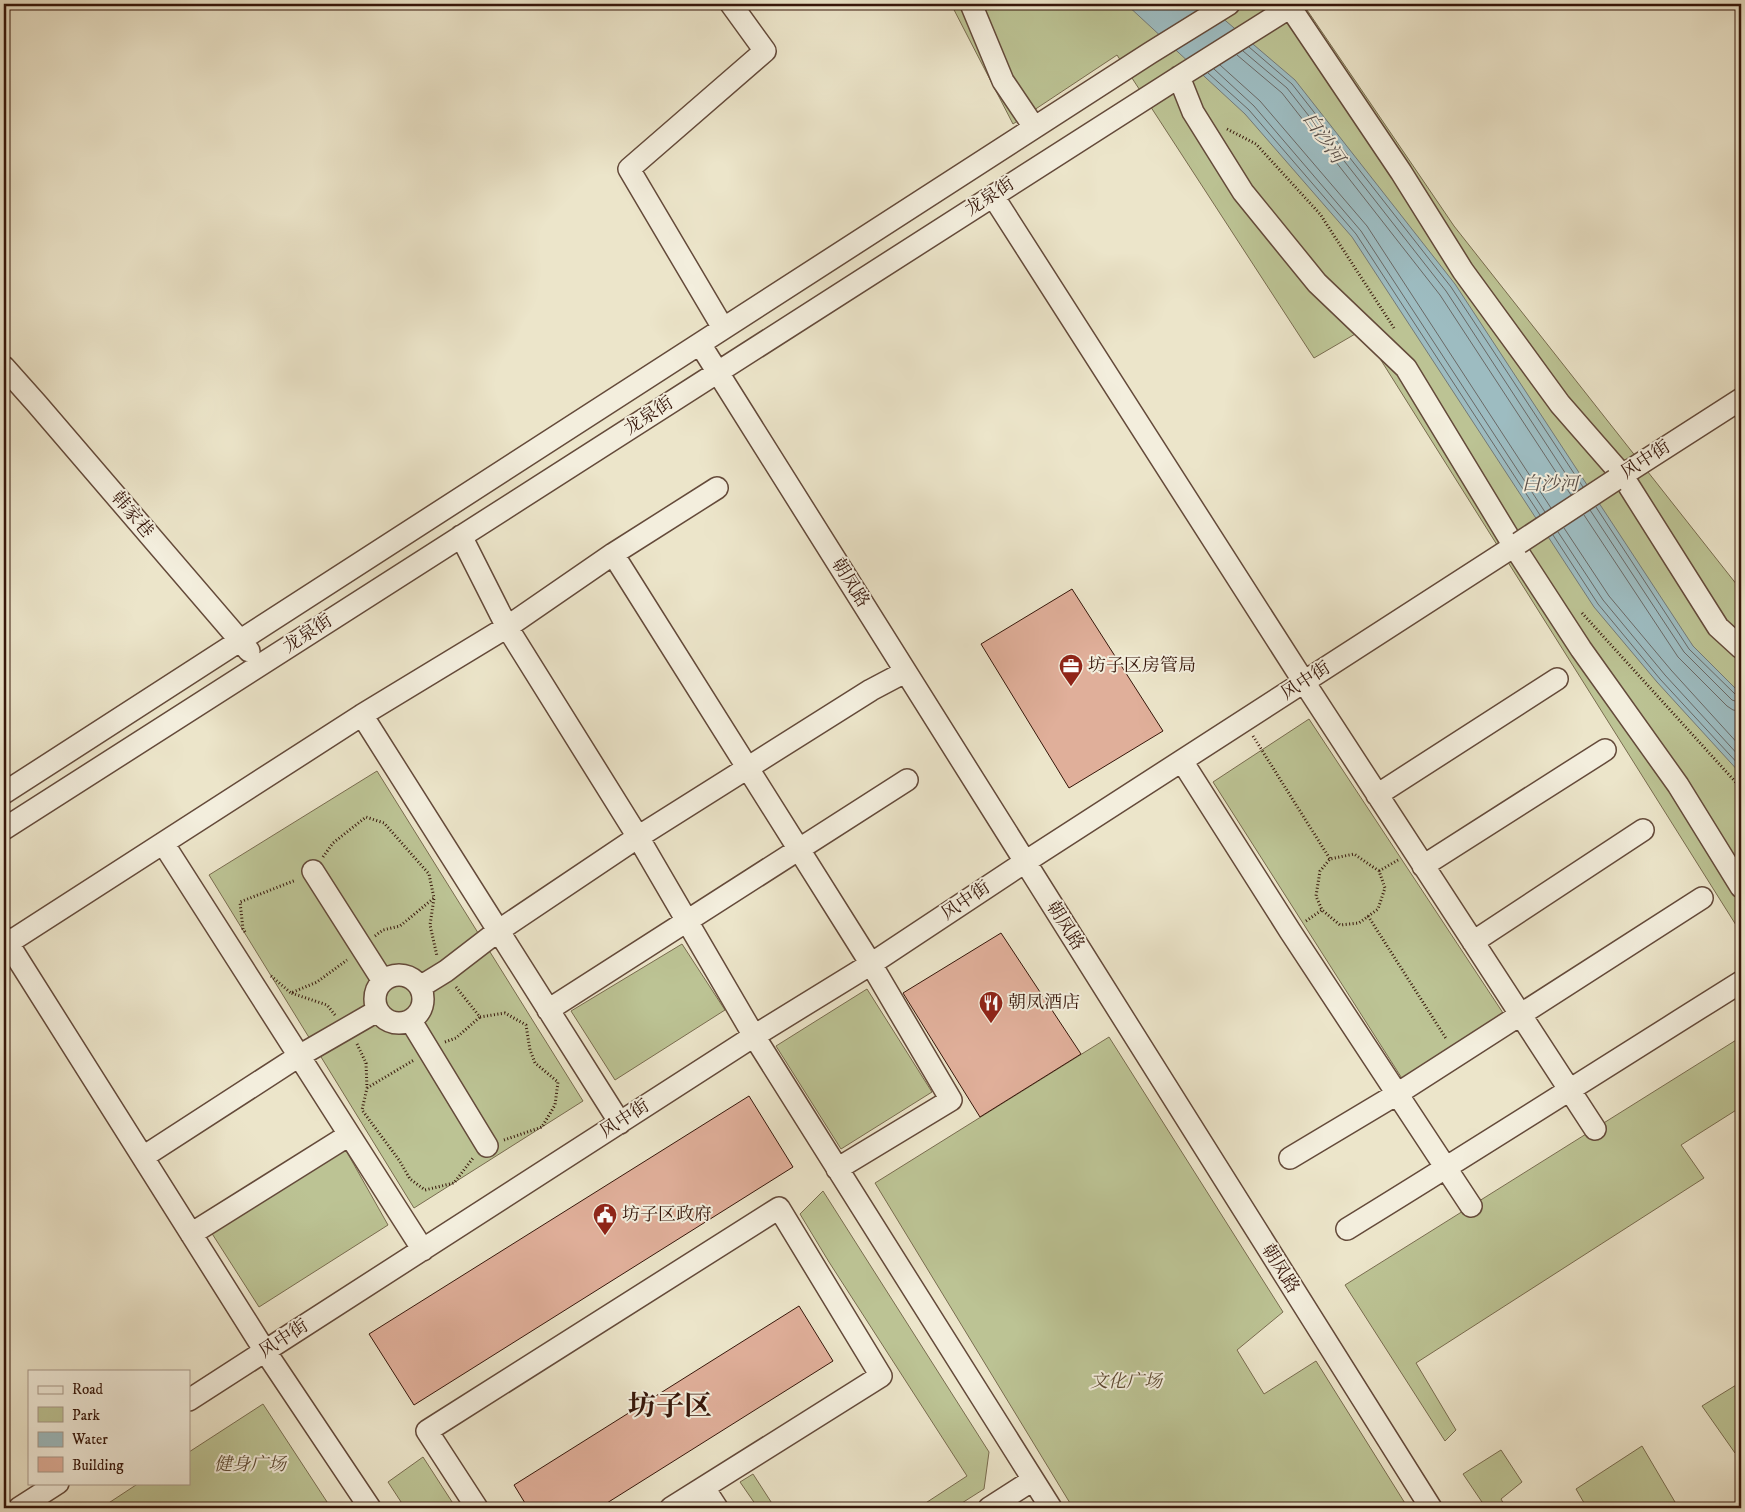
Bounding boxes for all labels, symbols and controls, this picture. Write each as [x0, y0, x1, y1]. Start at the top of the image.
water label: 白沙河 [1298, 108, 1350, 171]
street label: 龙泉街 [961, 173, 1019, 221]
street label: 龙泉街 [620, 392, 678, 440]
street label: 风中街 [1617, 436, 1675, 484]
water label: 白沙河 [1521, 473, 1581, 496]
street label: 韩家巷 [106, 487, 158, 543]
street label: 朝凤路 [826, 554, 874, 612]
street label: 龙泉街 [279, 610, 337, 658]
office icon: 坊子区房管局 [1058, 653, 1084, 687]
place label: 坊子区房管局 [1088, 655, 1196, 677]
street label: 风中街 [1277, 657, 1335, 705]
street label: 风中街 [937, 877, 995, 925]
street label: 朝凤路 [1041, 897, 1089, 955]
restaurant icon: 朝凤酒店 [978, 990, 1004, 1024]
place label: 朝凤酒店 [1008, 992, 1080, 1014]
street label: 风中街 [596, 1095, 654, 1143]
public building icon: 坊子区政府 [592, 1202, 618, 1236]
place label: 坊子区政府 [622, 1204, 712, 1226]
street label: 朝凤路 [1256, 1240, 1304, 1298]
street label: 风中街 [255, 1315, 313, 1363]
legend [28, 1370, 190, 1484]
park label: 文化广场 [1090, 1371, 1164, 1393]
text: Road [72, 1380, 104, 1399]
district label: 坊子区 [628, 1389, 712, 1424]
text: Park [72, 1406, 101, 1425]
text: Water [71, 1430, 108, 1449]
park label: 健身广场 [214, 1454, 288, 1476]
text: Building [72, 1456, 124, 1475]

